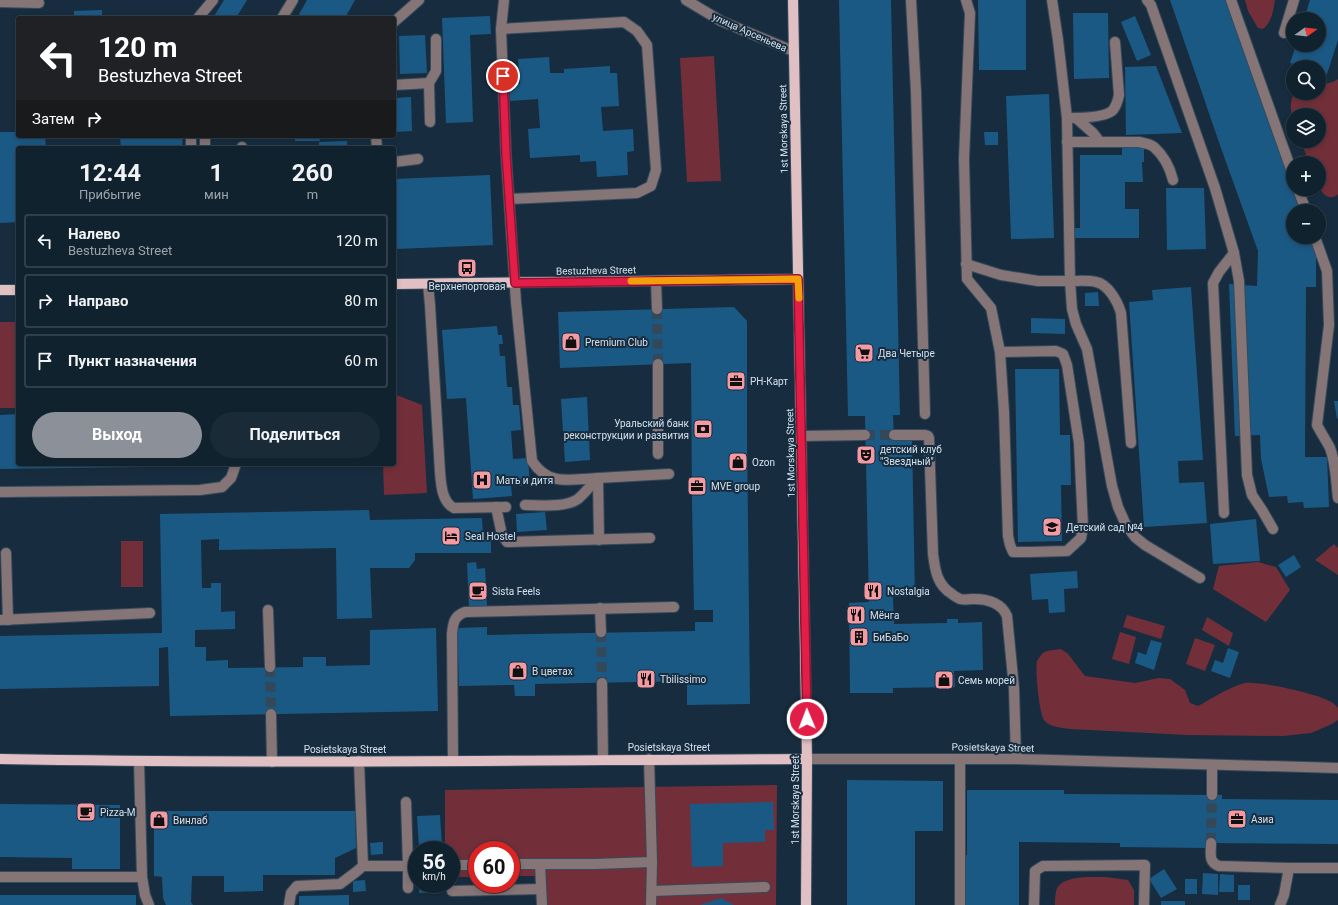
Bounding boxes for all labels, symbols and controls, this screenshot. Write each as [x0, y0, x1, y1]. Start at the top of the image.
street label: улица Арсеньева [711, 11, 789, 54]
north arrow [1286, 12, 1326, 52]
map controls [1286, 12, 1326, 244]
text: 120 m [98, 31, 177, 64]
icon: left [32, 32, 84, 84]
pin [486, 59, 520, 93]
button: search [1286, 60, 1326, 100]
text: Bestuzheva Street [98, 65, 242, 86]
icon: arrive [492, 65, 514, 87]
street label: 1st Morskaya Street [777, 84, 790, 174]
icon: right [83, 108, 105, 130]
button: layers [1286, 108, 1326, 148]
text: Затем [32, 110, 75, 128]
button: + [1286, 156, 1326, 196]
text: 12:44 [79, 159, 141, 187]
text: 1 [209, 159, 223, 187]
text: 260 [292, 159, 333, 187]
text: Прибытие [79, 187, 141, 202]
text: мин [204, 187, 229, 202]
text: m [307, 187, 318, 202]
button: − [1286, 204, 1326, 244]
text: Налево [68, 225, 120, 243]
icon: left [34, 230, 56, 252]
text: 120 m [336, 232, 378, 250]
text: Bestuzheva Street [68, 243, 172, 258]
bus stop icon: Верхнепортовая [456, 257, 478, 279]
street label: Bestuzheva Street [556, 264, 636, 277]
place label: Верхнепортовая [429, 281, 505, 292]
icon: right [34, 290, 56, 312]
text: Направо [68, 292, 129, 310]
text: 80 m [344, 292, 378, 310]
shop icon: Premium Club [560, 331, 582, 353]
place label: Premium Club [585, 337, 648, 348]
supermarket icon: Два Четыре [853, 342, 875, 364]
place label: Два Четыре [878, 348, 935, 359]
icon: arrive [34, 350, 56, 372]
text: Пункт назначения [68, 352, 197, 370]
text: 60 m [344, 352, 378, 370]
office icon: РН-Карт [725, 370, 747, 392]
place label: РН-Карт [750, 376, 788, 387]
street label: 1st Morskaya Street [784, 408, 797, 498]
button: Выход [32, 412, 202, 458]
button: Поделиться [210, 412, 380, 458]
place label: Уральский банк реконструкции и развития [564, 418, 690, 441]
bank icon: Уральский банк реконструкции и развития [692, 418, 714, 440]
theatre icon: детский клуб "Звездный" [855, 444, 877, 466]
place label: детский клуб "Звездный" [880, 444, 942, 467]
shop icon: Ozon [727, 451, 749, 473]
place label: Ozon [752, 457, 775, 468]
hospital icon: Мать и дитя [471, 469, 493, 491]
place label: Мать и дитя [496, 475, 553, 486]
office icon: MVE group [686, 475, 708, 497]
place label: MVE group [711, 481, 760, 492]
school or university icon: Детский сад №4 [1041, 516, 1063, 538]
place label: Детский сад №4 [1066, 522, 1143, 533]
hotel icon: Seal Hostel [440, 525, 462, 547]
place label: Seal Hostel [465, 531, 516, 542]
cafe icon: Sista Feels [467, 580, 489, 602]
restaurant icon: Nostalgia [862, 580, 884, 602]
place label: Sista Feels [492, 586, 540, 597]
place label: Nostalgia [887, 586, 930, 597]
restaurant icon: Мёнга [845, 604, 867, 626]
place label: Мёнга [870, 610, 899, 621]
building icon: БиБаБо [848, 626, 870, 648]
place label: БиБаБо [873, 632, 909, 643]
shop icon: В цветах [507, 660, 529, 682]
place label: В цветах [532, 666, 573, 677]
restaurant icon: Tbilissimo [635, 668, 657, 690]
shop icon: Семь морей [933, 669, 955, 691]
place label: Tbilissimo [660, 674, 706, 685]
place label: Семь морей [958, 675, 1015, 686]
position arrow [786, 698, 828, 740]
street label: Posietskaya Street [952, 741, 1034, 754]
street label: Posietskaya Street [628, 742, 710, 753]
street label: Posietskaya Street [304, 744, 386, 755]
street label: 1st Morskaya Street [790, 756, 801, 844]
cafe icon: Pizza-M [75, 801, 97, 823]
place label: Pizza-M [100, 807, 136, 818]
office icon: Азиа [1226, 808, 1248, 830]
shop icon: Винлаб [148, 809, 170, 831]
place label: Азиа [1251, 814, 1274, 825]
place label: Винлаб [173, 815, 208, 826]
speed limit sign: 60 [468, 841, 520, 893]
text: 56 [423, 850, 445, 874]
text: km/h [422, 871, 446, 882]

